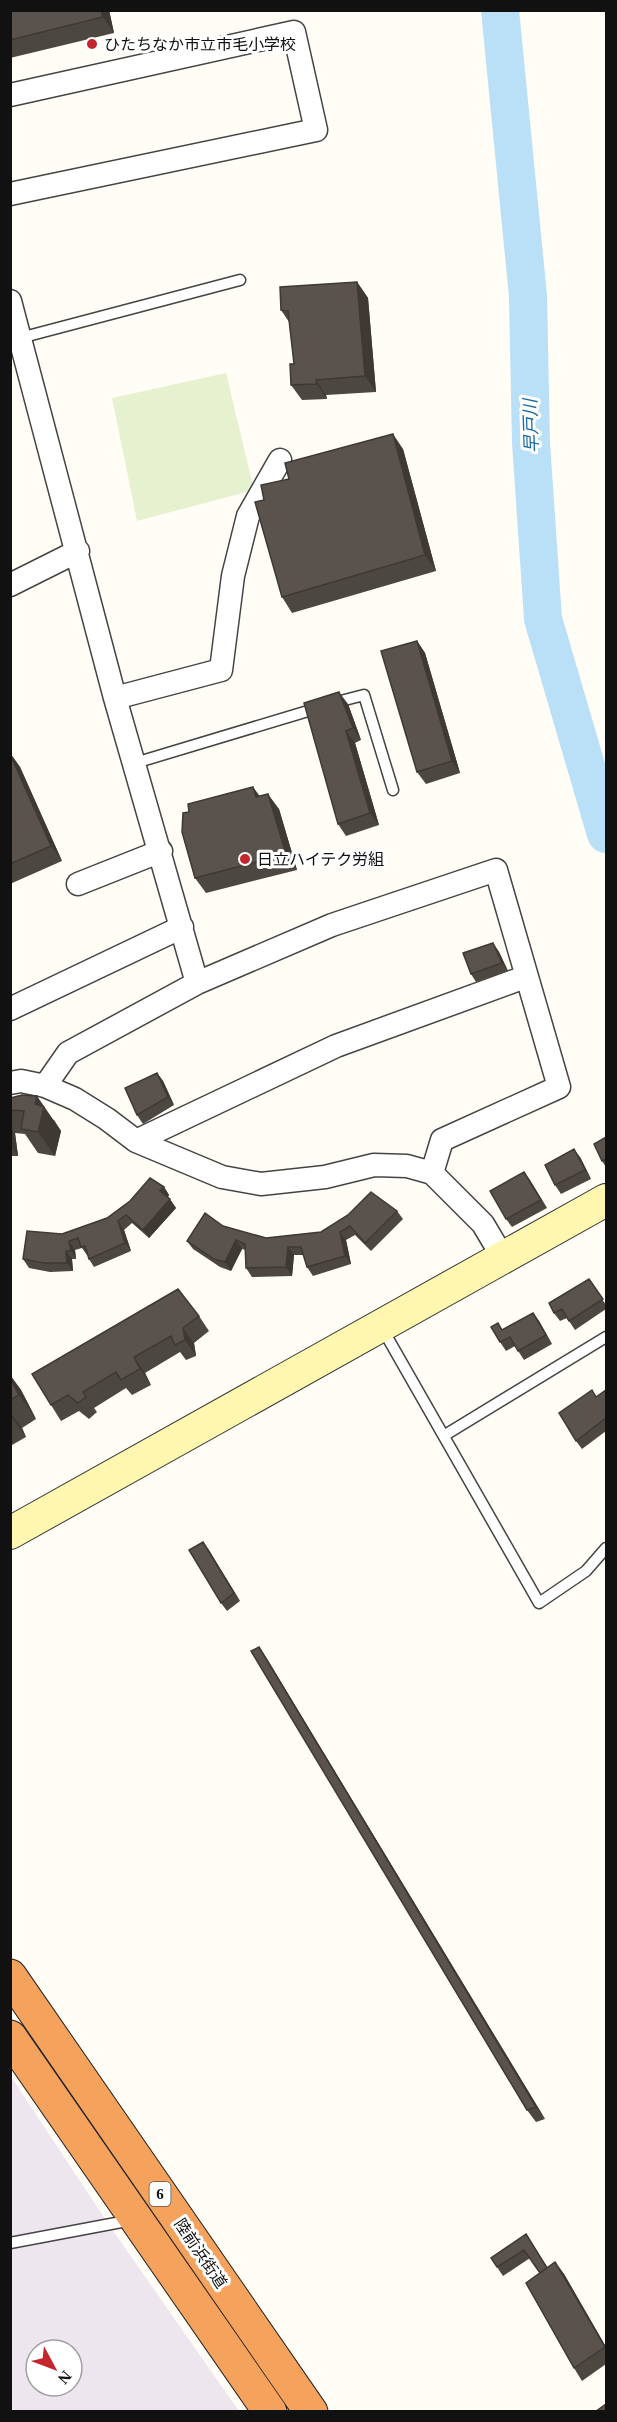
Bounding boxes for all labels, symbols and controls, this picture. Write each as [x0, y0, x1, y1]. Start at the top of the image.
place label: ひたちなか市立市毛小学校 [104, 36, 296, 53]
marker: ひたちなか市立市毛小学校 [85, 37, 99, 51]
water label: 早戸川 [520, 397, 542, 453]
place label: 日立ハイテク労組 [257, 851, 384, 868]
marker: 日立ハイテク労組 [238, 852, 252, 866]
road number: 6 [150, 2182, 170, 2206]
street label: 陸前浜街道 [171, 2215, 230, 2291]
north arrow [24, 2338, 84, 2398]
text: N [54, 2368, 75, 2388]

